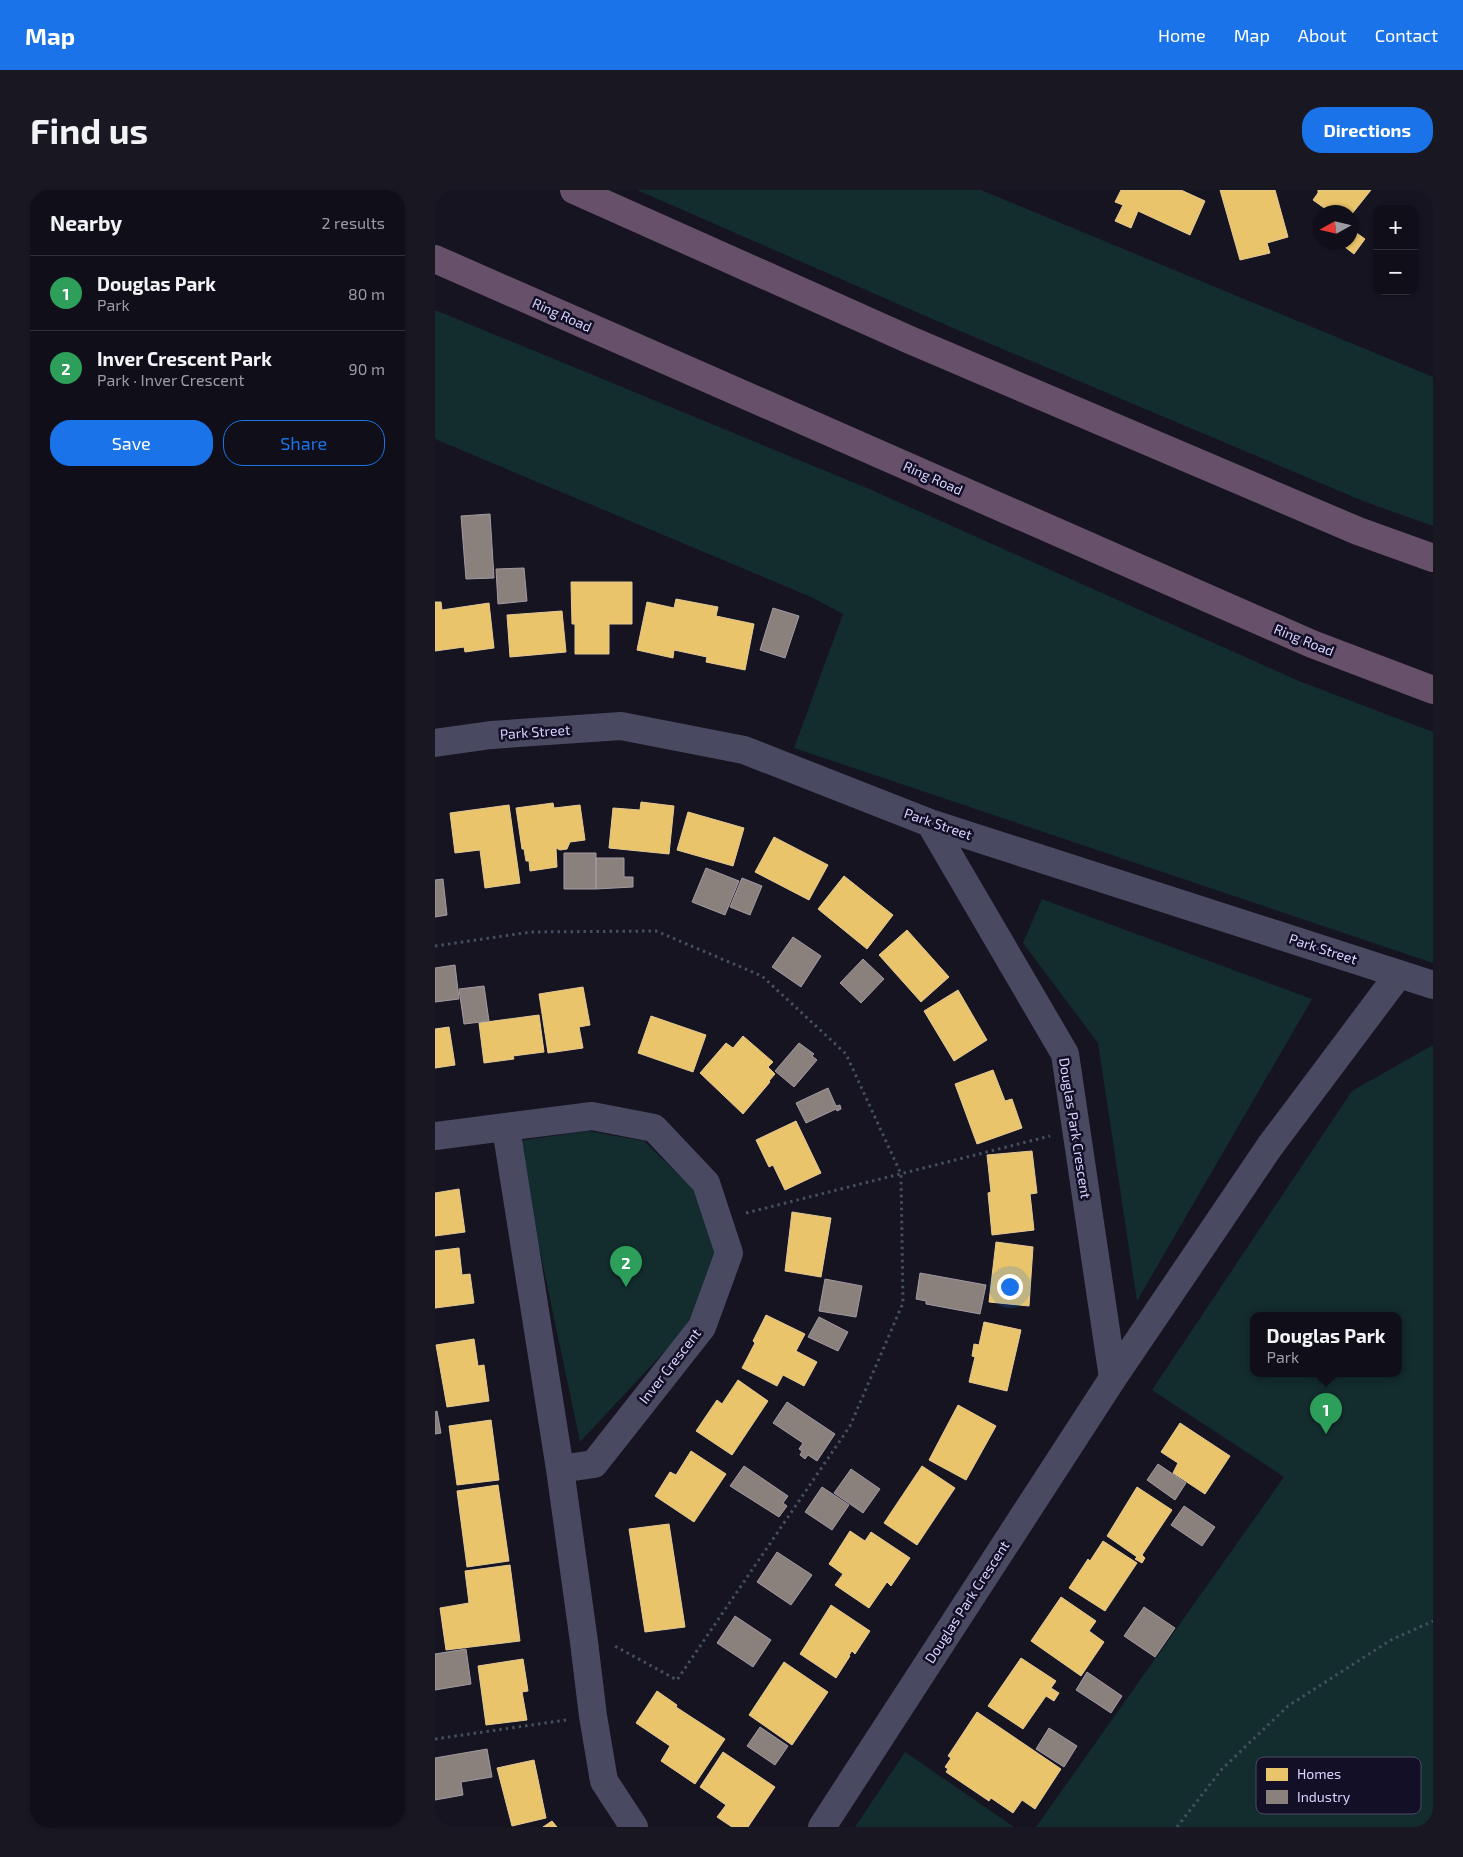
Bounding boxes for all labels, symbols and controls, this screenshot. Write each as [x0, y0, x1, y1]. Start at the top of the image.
text: Map [25, 21, 75, 50]
text: Home [1158, 24, 1206, 46]
text: Map [1234, 24, 1270, 46]
text: About [1298, 24, 1347, 46]
text: Contact [1375, 24, 1438, 46]
button: Directions [1302, 107, 1433, 153]
text: Find us [30, 109, 148, 151]
north arrow [1313, 205, 1358, 250]
map controls [1373, 205, 1418, 295]
button: + [1373, 205, 1418, 250]
text: Nearby [50, 210, 122, 235]
text: 2 results [322, 213, 385, 232]
button: − [1373, 250, 1418, 295]
text: Douglas Park [97, 272, 216, 295]
text: 1 [63, 284, 69, 303]
text: 80 m [348, 284, 385, 303]
street label: Ring Road [530, 294, 595, 335]
text: Park [97, 295, 130, 314]
text: Inver Crescent Park [97, 347, 272, 370]
text: 2 [61, 359, 71, 378]
text: 90 m [349, 359, 385, 378]
text: Park · Inver Crescent [97, 370, 244, 389]
button: Save [50, 420, 213, 466]
button: Share [223, 420, 385, 466]
street label: Ring Road [901, 457, 966, 498]
street label: Ring Road [1272, 620, 1337, 659]
street label: Park Street [499, 721, 571, 742]
street label: Park Street [902, 804, 974, 843]
street label: Park Street [1287, 930, 1359, 968]
street label: Douglas Park Crescent [1056, 1056, 1095, 1200]
pin: 2 [610, 1246, 642, 1287]
your location [997, 1274, 1023, 1300]
popup [1250, 1312, 1402, 1377]
text: Douglas Park [1267, 1324, 1385, 1347]
street label: Inver Crescent [635, 1325, 704, 1407]
text: Park [1267, 1347, 1299, 1366]
pin: 1 [1310, 1393, 1342, 1434]
street label: Douglas Park Crescent [921, 1537, 1013, 1666]
legend [1256, 1757, 1421, 1814]
text: Homes [1297, 1765, 1341, 1782]
text: Industry [1297, 1788, 1351, 1805]

